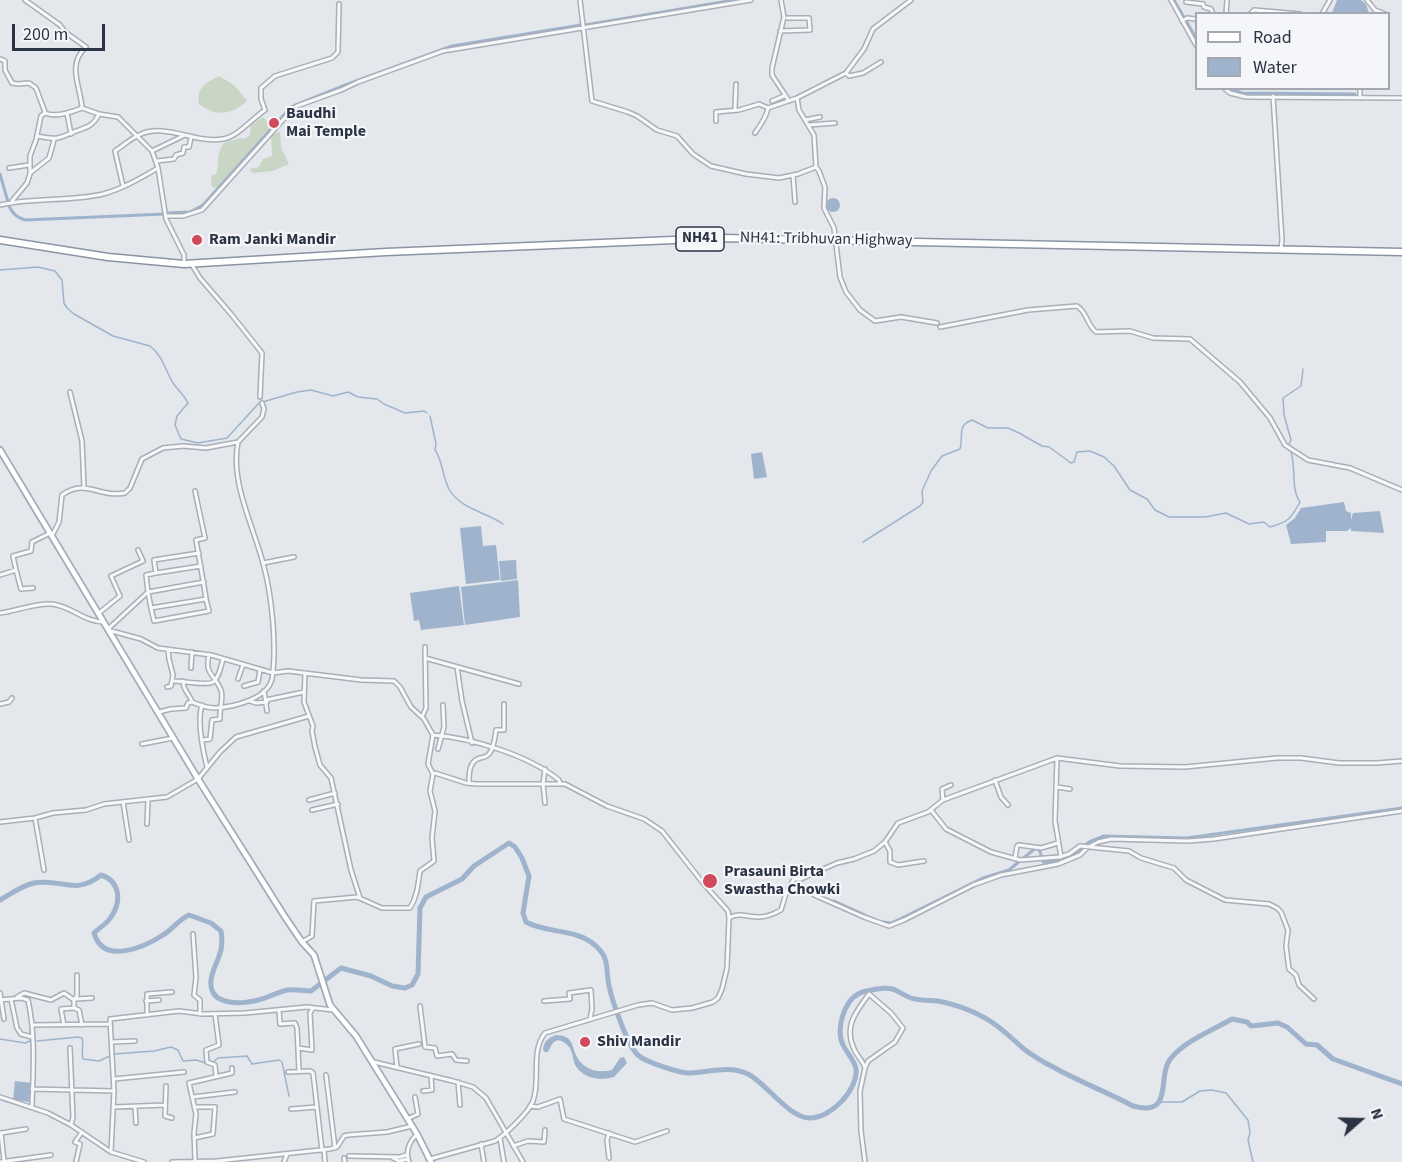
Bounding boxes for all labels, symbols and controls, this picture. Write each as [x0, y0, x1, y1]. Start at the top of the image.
scale bar [15, 12, 108, 50]
legend [1195, 12, 1390, 90]
text: 200 m [23, 22, 68, 47]
text: Road [1253, 25, 1292, 50]
text: Water [1253, 55, 1297, 80]
place label: Baudhi Mai Temple [286, 104, 366, 142]
marker: Baudhi Mai Temple [267, 116, 281, 130]
road number: NH41 [676, 227, 724, 251]
street label: NH41: Tribhuvan Highway [740, 229, 912, 251]
place label: Ram Janki Mandir [209, 230, 336, 250]
marker: Ram Janki Mandir [190, 233, 204, 247]
place label: Prasauni Birta Swastha Chowki [724, 862, 840, 900]
marker: Prasauni Birta Swastha Chowki [701, 872, 719, 890]
place label: Shiv Mandir [597, 1032, 681, 1052]
marker: Shiv Mandir [578, 1035, 592, 1049]
north arrow [1330, 1090, 1390, 1150]
text: N [1365, 1105, 1389, 1123]

